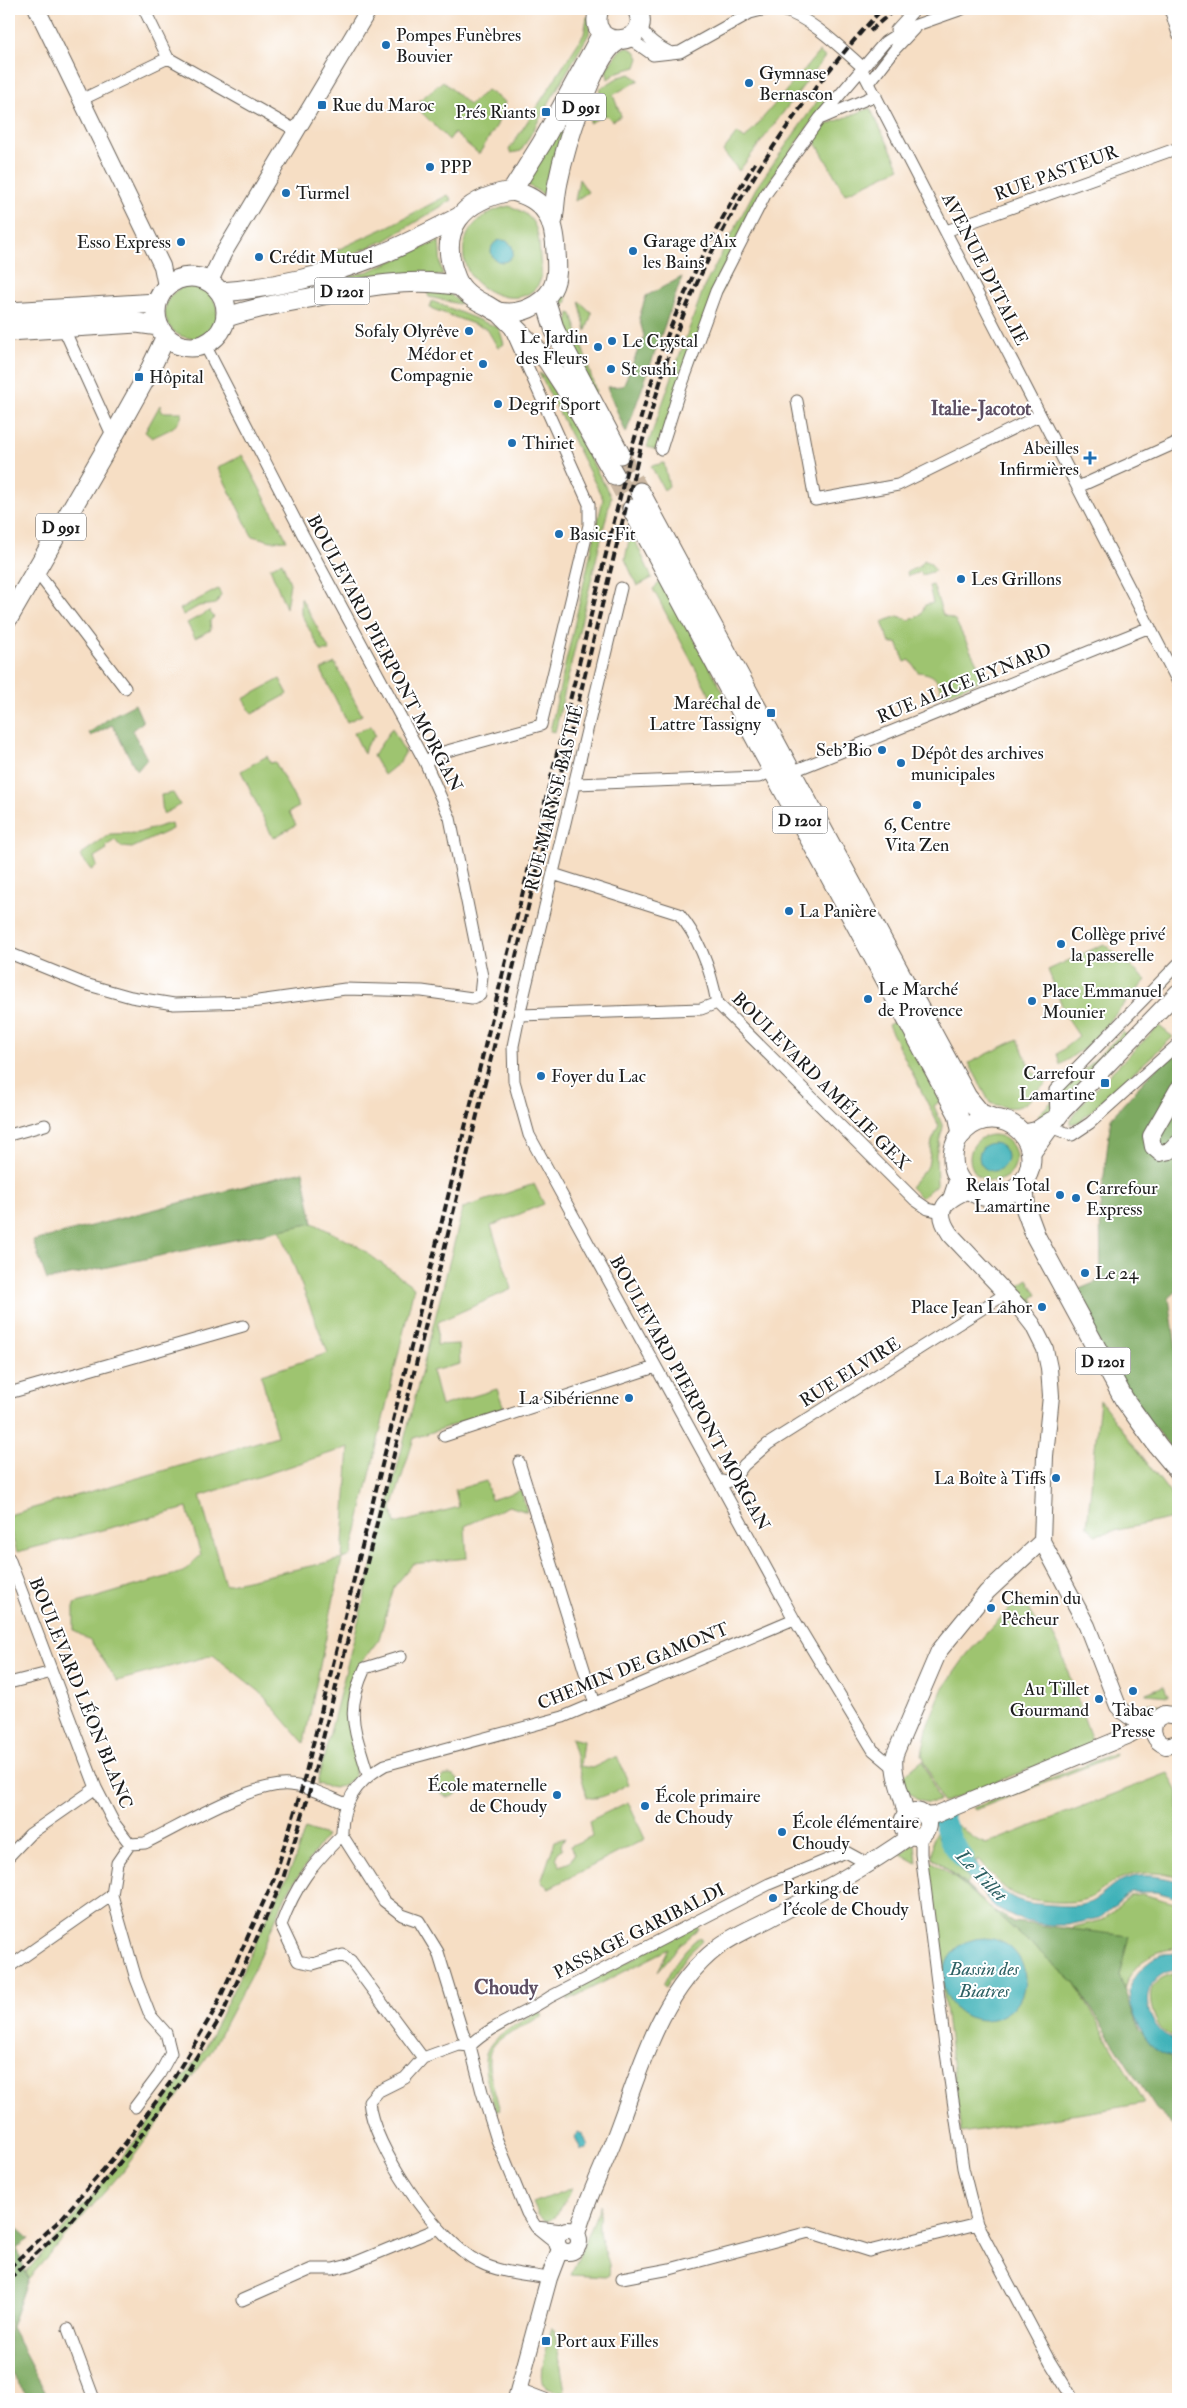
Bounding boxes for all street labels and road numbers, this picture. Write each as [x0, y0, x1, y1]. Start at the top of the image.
road number: D 991 [556, 94, 606, 120]
street label: RUE PASTEUR [991, 140, 1122, 207]
street label: AVENUE D'ITALIE [936, 188, 1033, 349]
road number: D 1201 [314, 278, 370, 304]
street label: BOULEVARD PIERPONT MORGAN [301, 511, 468, 796]
road number: D 991 [36, 514, 86, 540]
street label: RUE ALICE EYNARD [874, 638, 1055, 729]
street label: RUE MARYSE BASTIÉ [520, 702, 589, 894]
road number: D 1201 [772, 806, 828, 834]
street label: BOULEVARD AMÉLIE GEX [727, 987, 915, 1175]
street label: BOULEVARD PIERPONT MORGAN [604, 1252, 775, 1535]
street label: RUE ELVIRE [796, 1332, 905, 1413]
road number: D 1201 [1076, 1348, 1130, 1374]
street label: BOULEVARD LÉON BLANC [23, 1574, 138, 1812]
street label: CHEMIN DE GAMONT [534, 1617, 733, 1715]
street label: PASSAGE GARIBALDI [550, 1878, 729, 1985]

